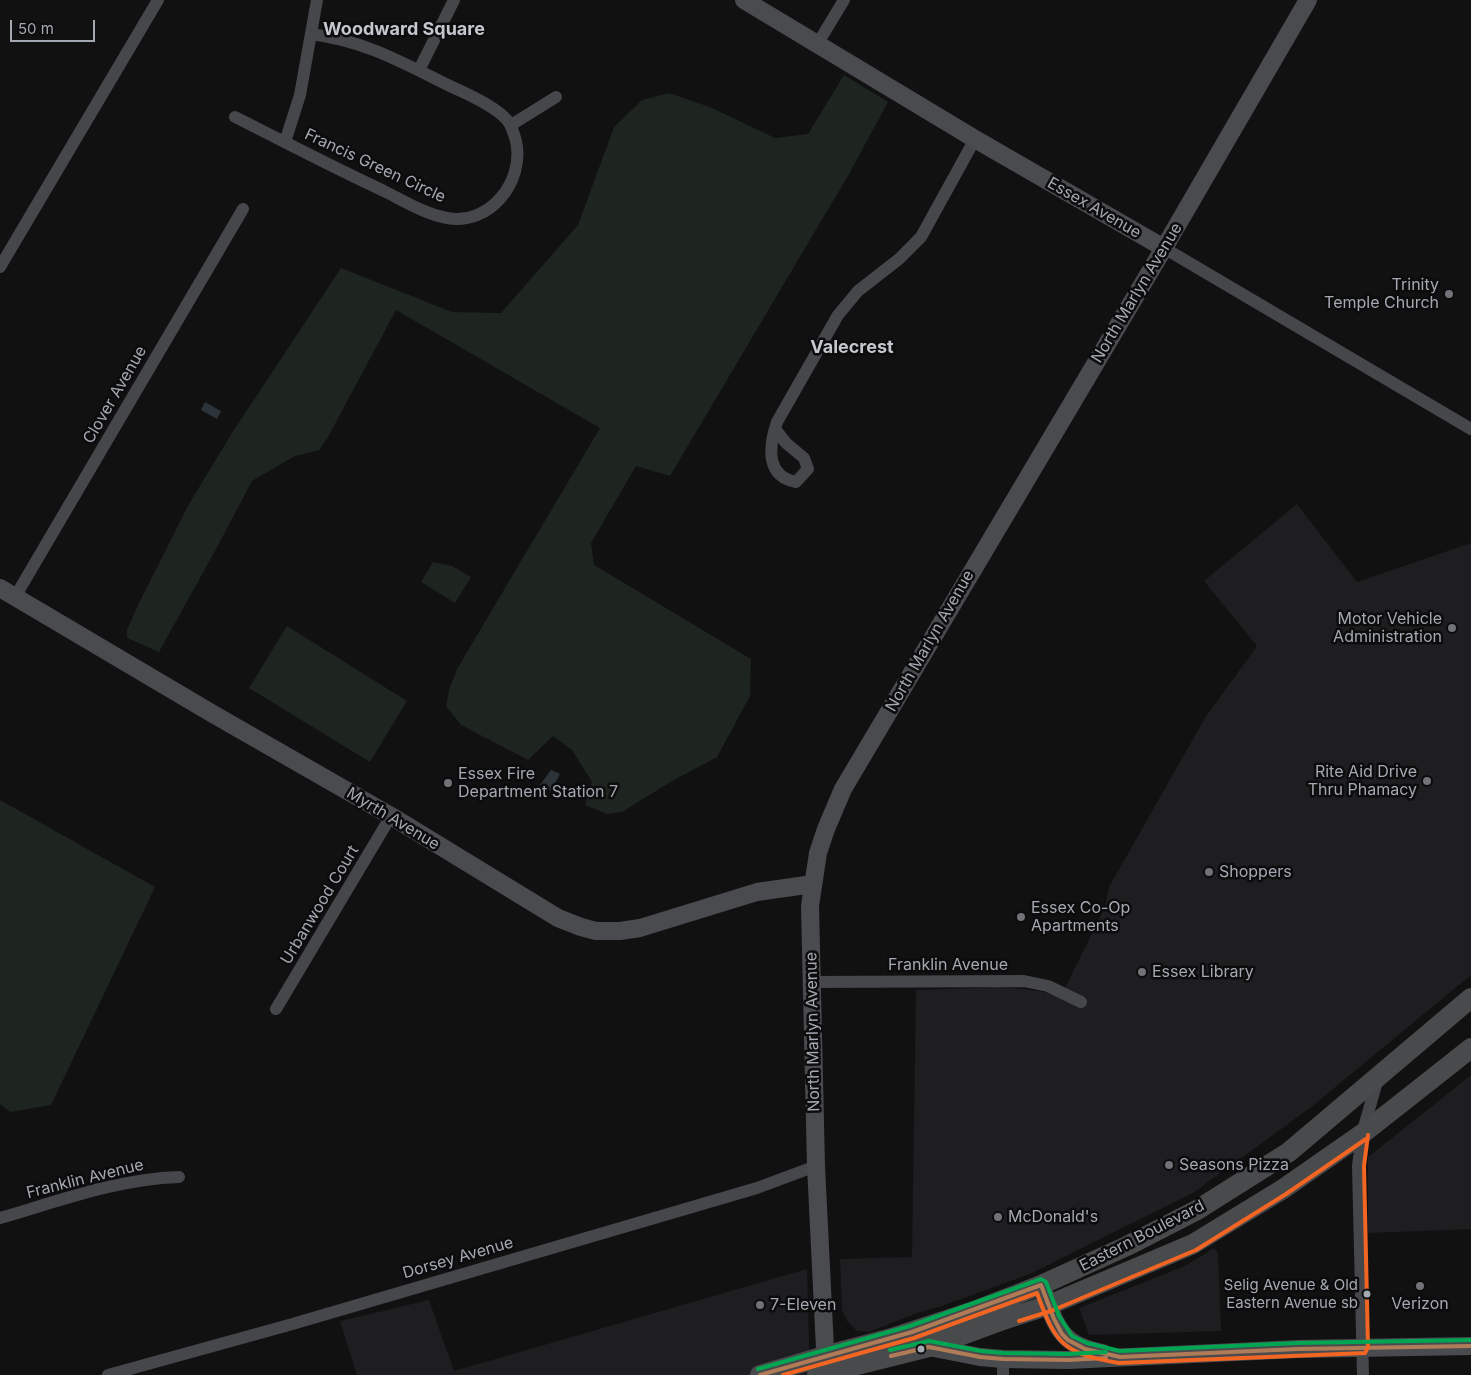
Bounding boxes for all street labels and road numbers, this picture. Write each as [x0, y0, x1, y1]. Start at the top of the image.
street label: Francis Green Circle [301, 125, 449, 207]
street label: Essex Avenue [1044, 173, 1144, 243]
street label: North Marlyn Avenue [1088, 220, 1186, 366]
street label: Clover Avenue [79, 343, 151, 447]
street label: North Marlyn Avenue [882, 567, 978, 715]
street label: Myrth Avenue [343, 784, 443, 854]
street label: Urbanwood Court [277, 842, 363, 968]
street label: North Marlyn Avenue [802, 952, 824, 1112]
street label: Franklin Avenue [888, 955, 1008, 975]
street label: Franklin Avenue [24, 1155, 146, 1203]
street label: Eastern Boulevard [1076, 1196, 1208, 1276]
street label: Dorsey Avenue [400, 1233, 516, 1283]

